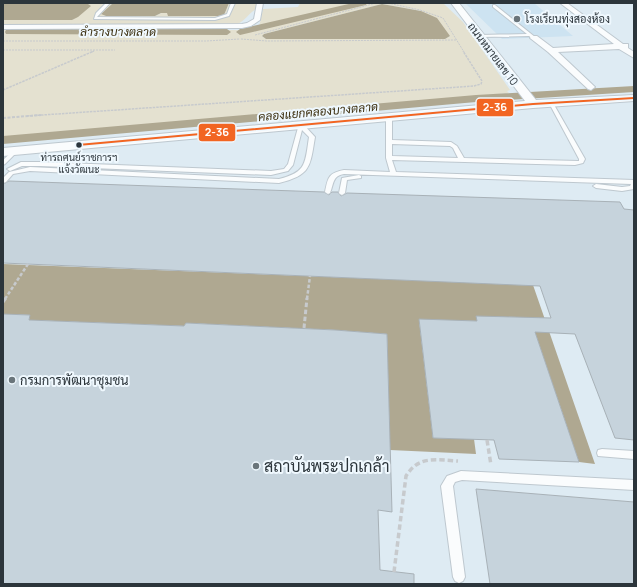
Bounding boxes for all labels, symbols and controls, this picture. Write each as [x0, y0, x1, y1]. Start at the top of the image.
place label: โรงเรียนทุ่งสองห้อง [524, 11, 610, 28]
marker: โรงเรียนทุ่งสองห้อง [512, 14, 522, 24]
street label: ถนนหมายเลข 10 [465, 19, 522, 88]
water label: ลำรางบางตลาด [80, 23, 156, 40]
water label: คลองแยกคลองบางตลาด [257, 98, 379, 125]
line badge: 2-36 [476, 98, 514, 117]
text: 2-36 [483, 99, 507, 114]
line badge: 2-36 [198, 123, 236, 142]
text: 2-36 [205, 124, 229, 139]
marker: ท่ารถศูนย์ราชการฯ แจ้งวัฒนะ [74, 140, 84, 150]
place label: ท่ารถศูนย์ราชการฯ แจ้งวัฒนะ [41, 150, 117, 176]
place label: กรมการพัฒนาชุมชน [20, 371, 129, 390]
marker: กรมการพัฒนาชุมชน [7, 375, 17, 385]
place label: สถาบันพระปกเกล้า [264, 455, 390, 477]
marker: สถาบันพระปกเกล้า [251, 461, 261, 471]

